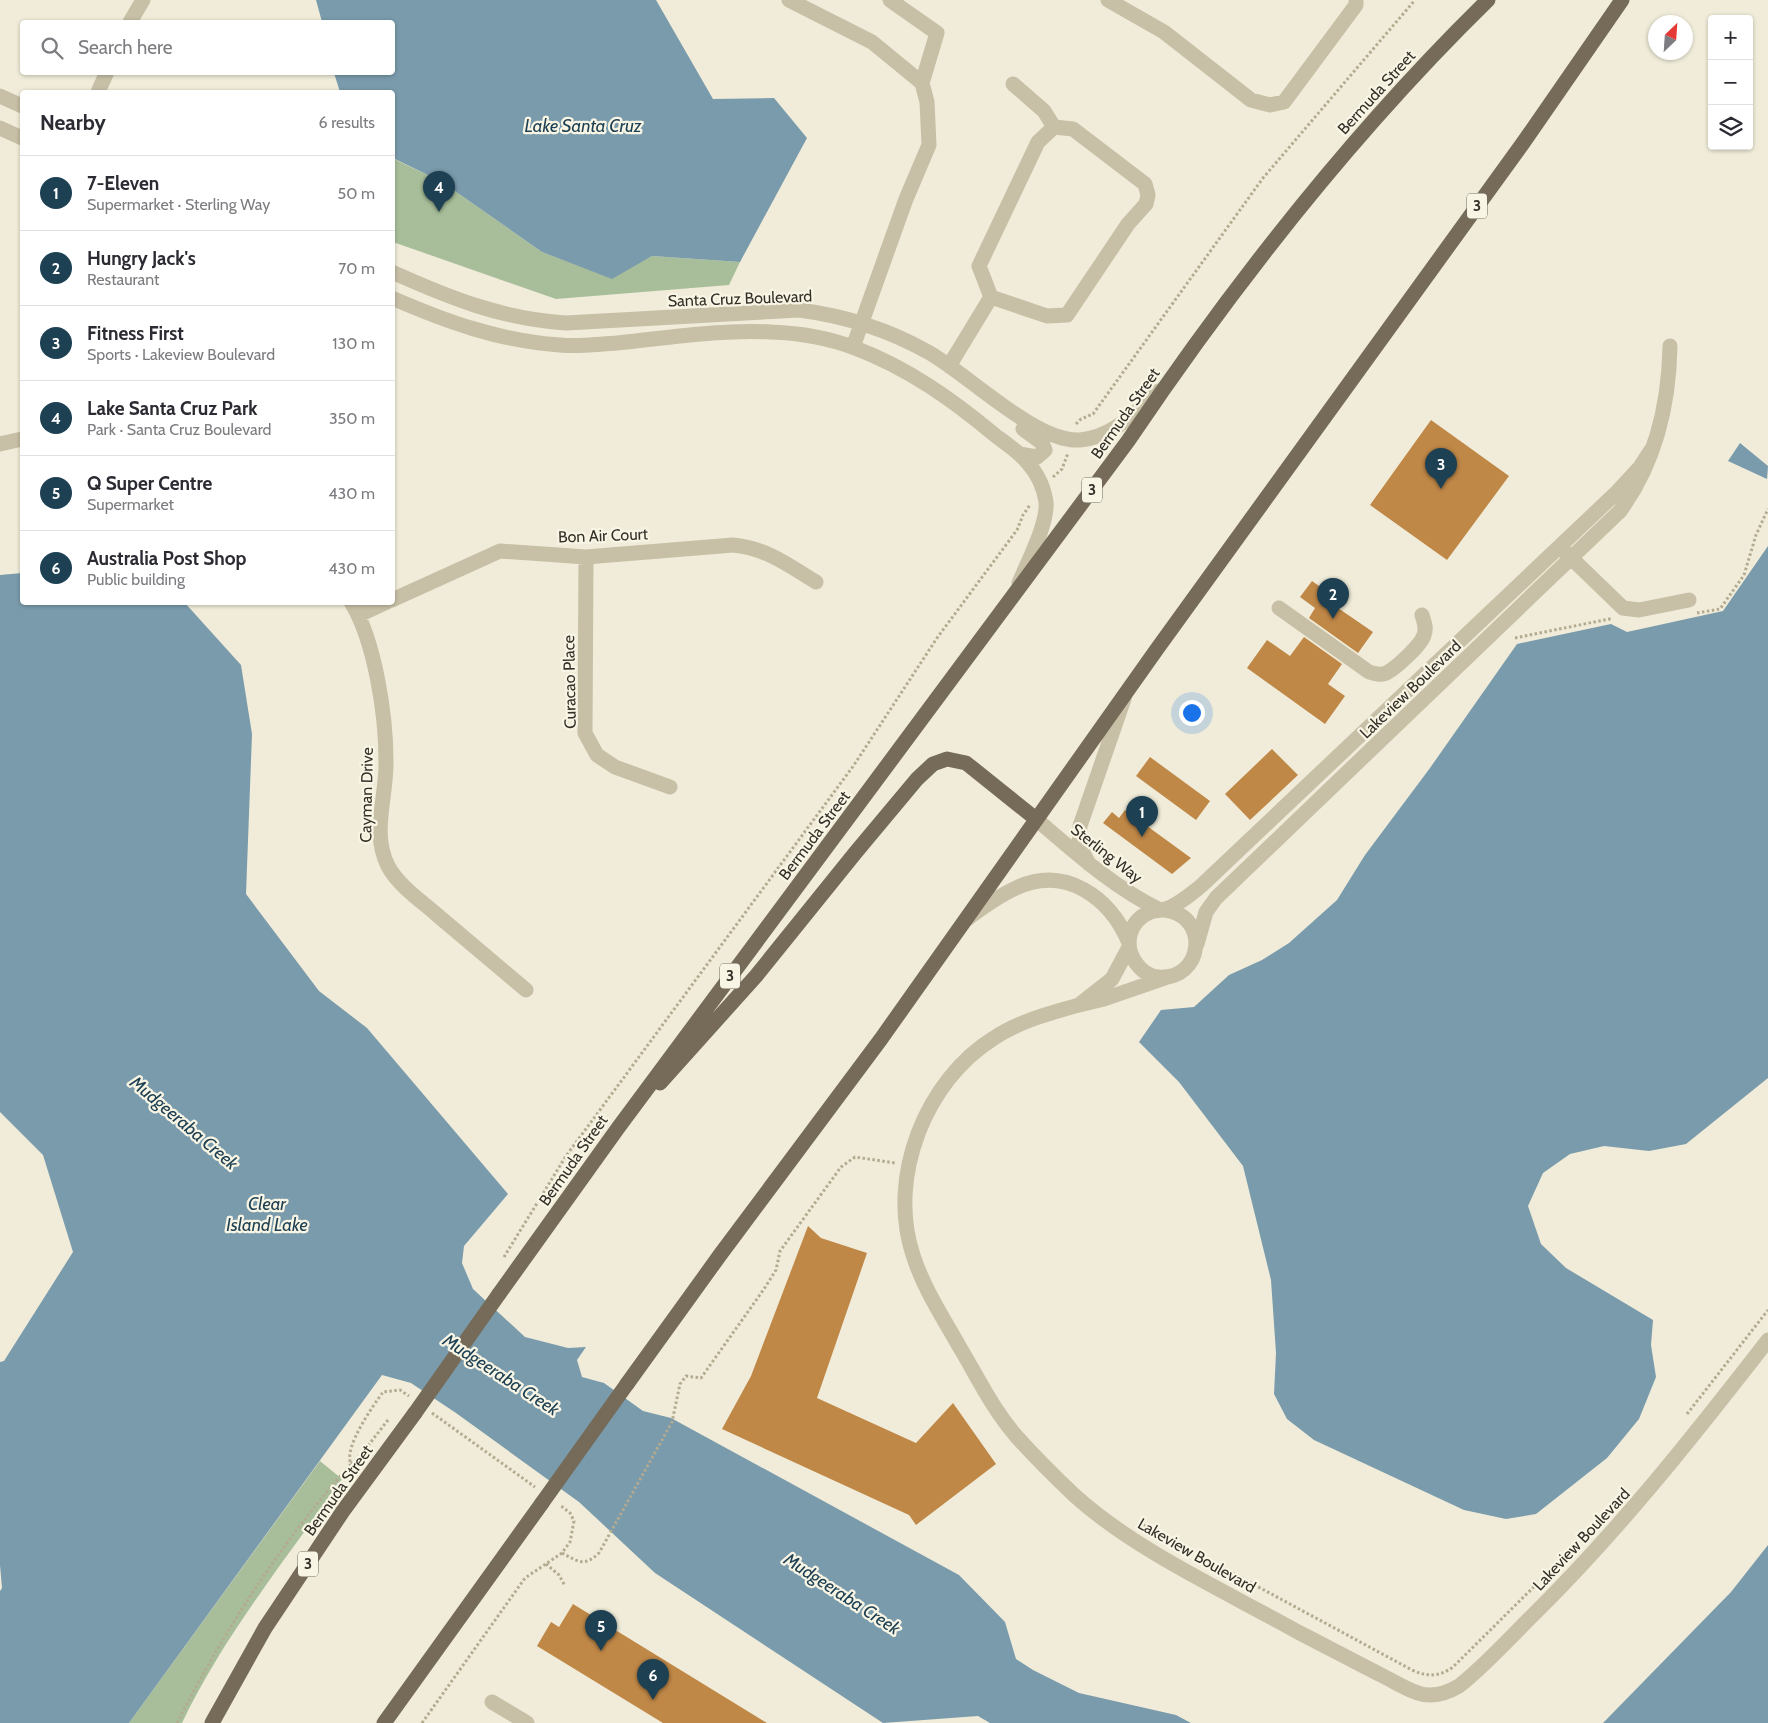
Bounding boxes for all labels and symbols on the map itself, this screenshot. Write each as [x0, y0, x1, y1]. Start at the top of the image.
north arrow [1648, 15, 1693, 60]
street label: Bermuda Street [1334, 46, 1419, 138]
water label: Lake Santa Cruz [524, 115, 642, 137]
pin: 4 [423, 171, 455, 212]
road number: 3 [1467, 194, 1487, 218]
street label: Santa Cruz Boulevard [667, 286, 813, 311]
street label: Bermuda Street [1087, 364, 1164, 462]
pin: 3 [1425, 448, 1457, 489]
road number: 3 [1082, 478, 1102, 502]
street label: Bon Air Court [558, 524, 649, 547]
pin: 2 [1317, 578, 1349, 619]
street label: Curacao Place [559, 635, 580, 729]
street label: Lakeview Boulevard [1356, 636, 1465, 742]
your location [1179, 700, 1205, 726]
street label: Cayman Drive [356, 747, 377, 843]
street label: Bermuda Street [775, 787, 854, 884]
pin: 1 [1126, 796, 1158, 837]
street label: Sterling Way [1067, 820, 1146, 887]
road number: 3 [720, 964, 740, 988]
water label: Mudgeeraba Creek [125, 1071, 243, 1175]
street label: Bermuda Street [535, 1111, 612, 1209]
water label: Clear Island Lake [226, 1193, 308, 1236]
water label: Mudgeeraba Creek [438, 1329, 564, 1421]
street label: Bermuda Street [300, 1441, 377, 1539]
street label: Lakeview Boulevard [1529, 1484, 1634, 1594]
street label: Lakeview Boulevard [1134, 1514, 1259, 1597]
water label: Mudgeeraba Creek [779, 1548, 905, 1640]
road number: 3 [298, 1552, 318, 1576]
pin: 5 [585, 1610, 617, 1651]
pin: 6 [637, 1659, 669, 1700]

